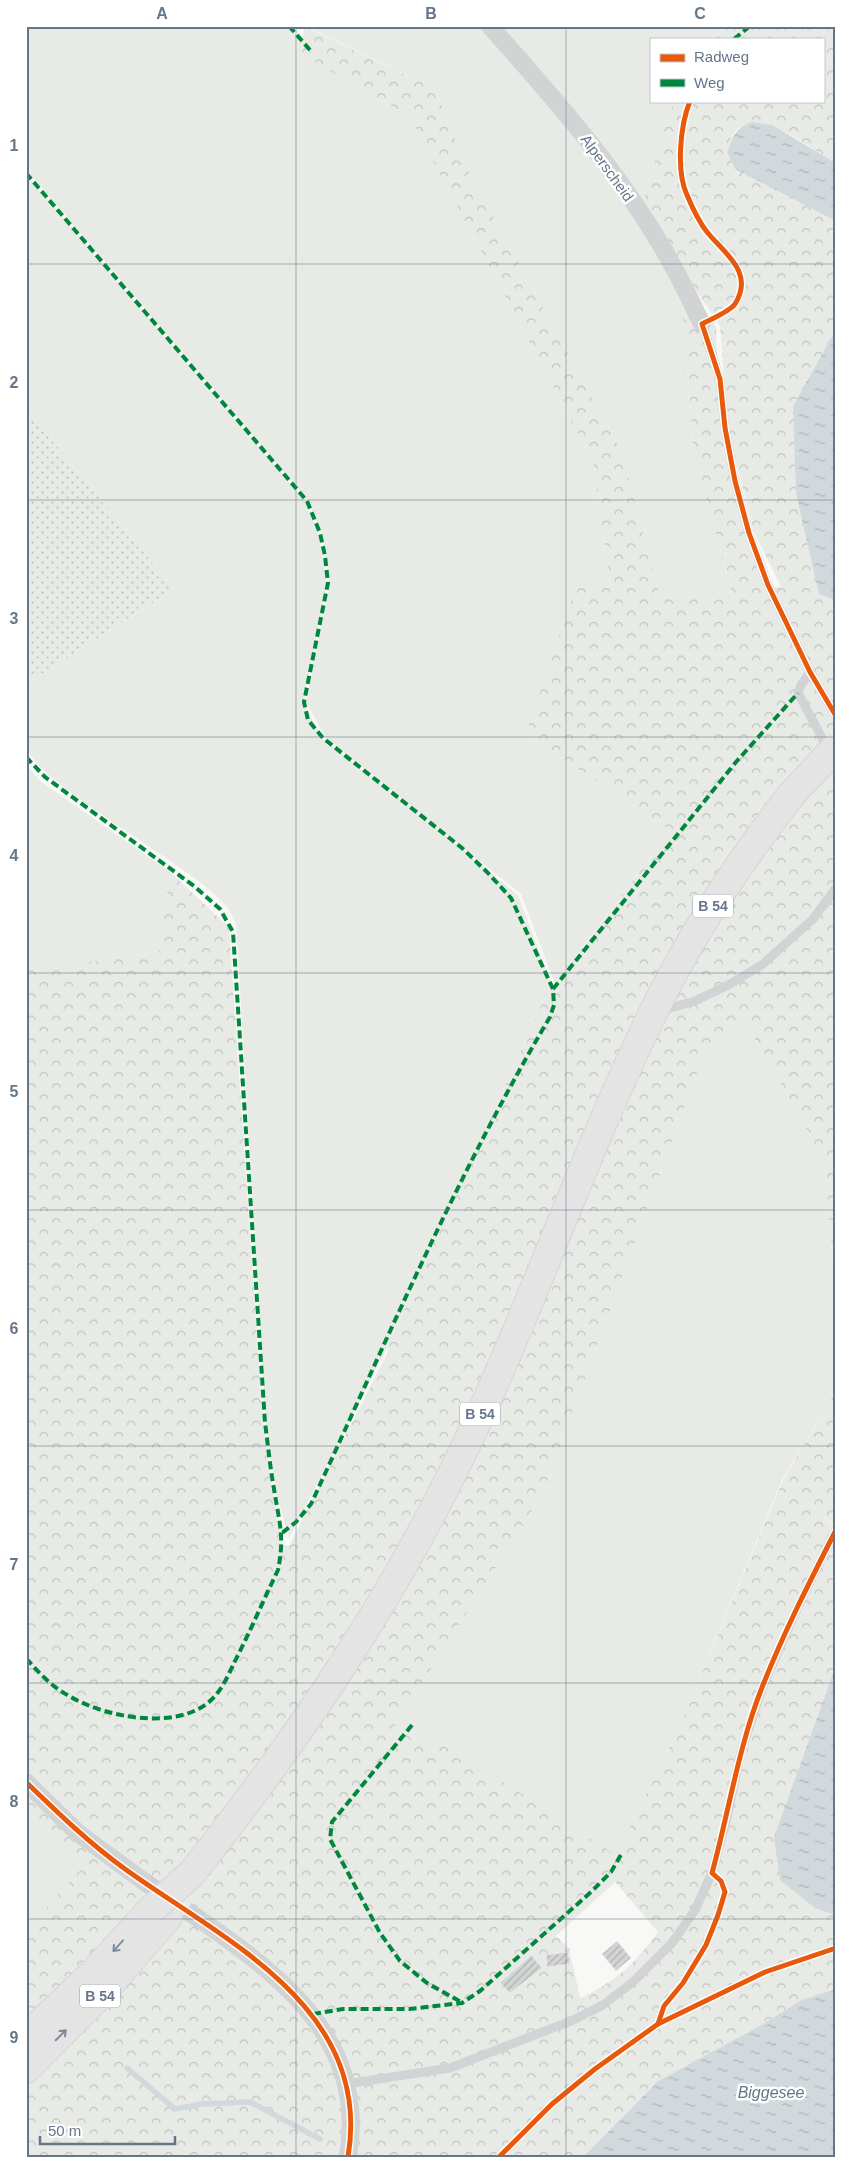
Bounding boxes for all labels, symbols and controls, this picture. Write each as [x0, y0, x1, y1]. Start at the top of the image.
text: A [156, 5, 168, 22]
text: B [425, 5, 437, 22]
text: C [694, 5, 706, 22]
legend [650, 38, 824, 102]
text: Radweg [694, 48, 749, 65]
text: Weg [694, 74, 725, 91]
street label: Alperscheid [577, 131, 637, 204]
text: 1 [10, 137, 19, 154]
text: 2 [10, 374, 19, 391]
text: 3 [10, 610, 19, 627]
text: 4 [10, 847, 19, 864]
road number: B 54 [693, 894, 733, 918]
text: 5 [10, 1083, 19, 1100]
text: 6 [10, 1320, 19, 1337]
road number: B 54 [460, 1402, 500, 1426]
text: 7 [10, 1556, 19, 1573]
text: 8 [10, 1793, 19, 1810]
one-way arrow [112, 1939, 124, 1952]
road number: B 54 [80, 1984, 120, 2008]
text: 9 [10, 2029, 19, 2046]
one-way arrow [55, 2029, 67, 2041]
water label: Biggesee [738, 2084, 804, 2101]
scale bar [40, 2113, 175, 2145]
text: 50 m [48, 2122, 81, 2139]

